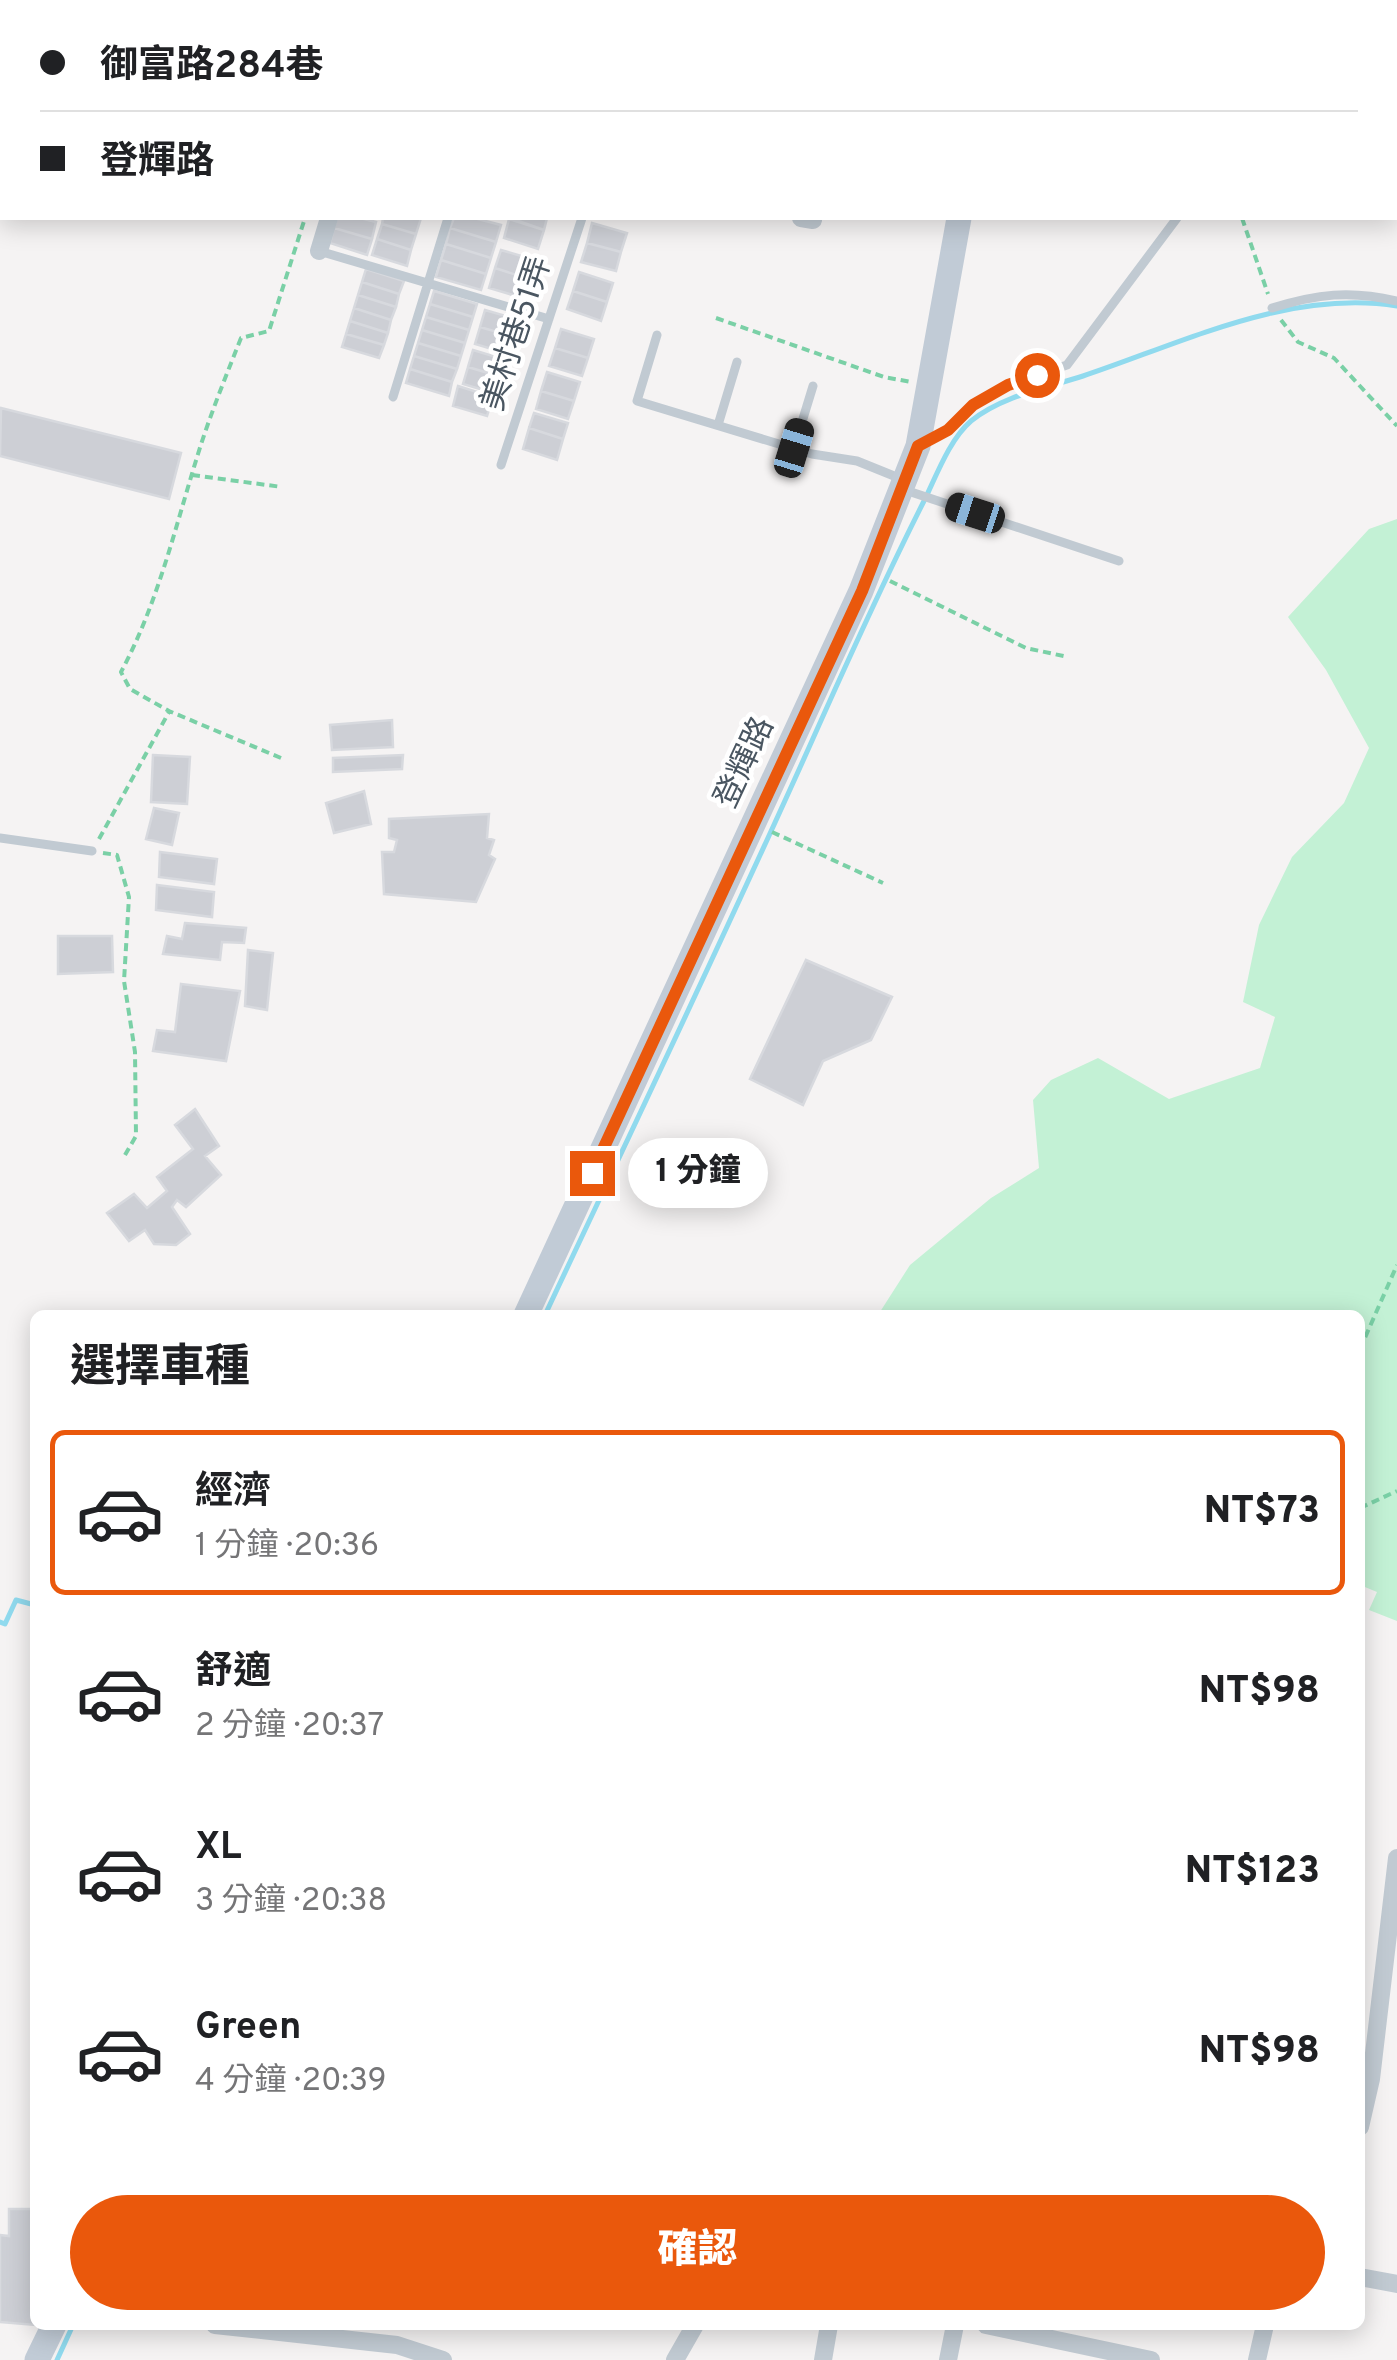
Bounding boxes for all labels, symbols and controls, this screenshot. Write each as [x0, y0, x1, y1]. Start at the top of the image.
text: 御富路284巷 [100, 43, 324, 92]
text: 登輝路 [100, 139, 214, 188]
street label: 美村巷51弄 [474, 252, 562, 416]
route start [1015, 353, 1060, 398]
car [771, 415, 817, 481]
car [942, 489, 1008, 537]
street label: 登輝路 [708, 711, 784, 815]
callout: 1 分鐘 [627, 1138, 767, 1208]
route end [570, 1151, 615, 1196]
text: 1 分鐘 [655, 1153, 741, 1193]
text: 選擇車種 [70, 1341, 250, 1398]
icon: car [75, 1468, 165, 1558]
text: 經濟 [195, 1469, 271, 1518]
text: NT$73 [1204, 1488, 1320, 1537]
text: 1 分鐘 · 20:36 [195, 1527, 379, 1567]
icon: car [75, 1648, 165, 1738]
text: 舒適 [195, 1649, 271, 1698]
text: NT$98 [1199, 1668, 1320, 1717]
text: 2 分鐘 · 20:37 [195, 1707, 384, 1747]
text: XL [195, 1824, 242, 1873]
icon: car [75, 1828, 165, 1918]
text: NT$123 [1185, 1848, 1320, 1897]
text: 3 分鐘 · 20:38 [195, 1882, 387, 1922]
text: Green [195, 2004, 301, 2053]
icon: car [75, 2008, 165, 2098]
text: NT$98 [1199, 2028, 1320, 2077]
text: 4 分鐘 · 20:39 [195, 2062, 387, 2102]
button: 確認 [70, 2195, 1325, 2310]

